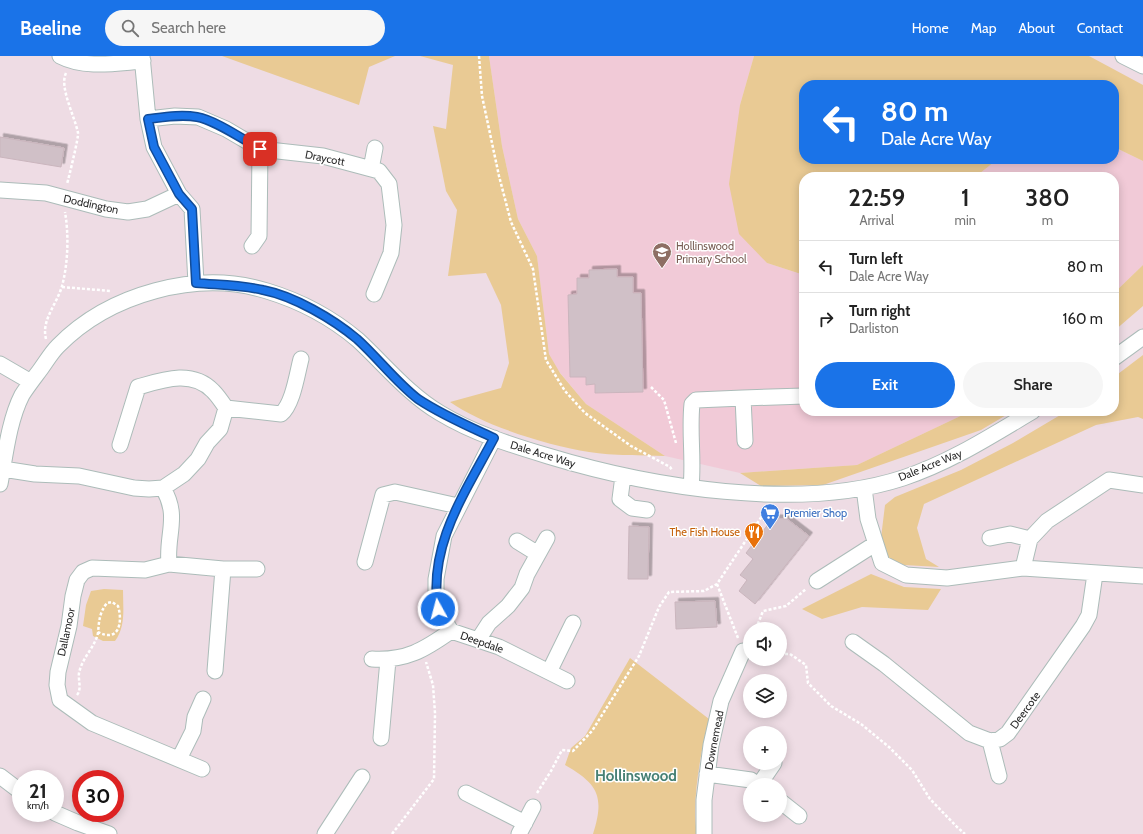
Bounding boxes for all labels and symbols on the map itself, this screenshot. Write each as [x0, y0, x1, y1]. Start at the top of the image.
pin [243, 132, 277, 166]
street label: Draycott [304, 147, 346, 169]
street label: Doddington [62, 191, 120, 217]
place label: Hollinswood Primary School [676, 239, 747, 266]
school or university icon: Hollinswood Primary School [651, 241, 673, 269]
street label: Dale Acre Way [509, 437, 578, 471]
street label: Dale Acre Way [896, 446, 964, 484]
supermarket icon: Premier Shop [759, 502, 781, 530]
place label: Premier Shop [784, 506, 847, 520]
restaurant icon: The Fish House [743, 521, 765, 549]
place label: The Fish House [670, 525, 740, 539]
position arrow [417, 588, 459, 630]
street label: Dallamoor [54, 606, 78, 657]
street label: Deepdale [458, 628, 506, 656]
street label: Deercote [1007, 688, 1043, 731]
street label: Downemead [701, 709, 727, 771]
district label: Hollinswood [595, 767, 677, 785]
speed limit sign: 30 [72, 770, 124, 822]

